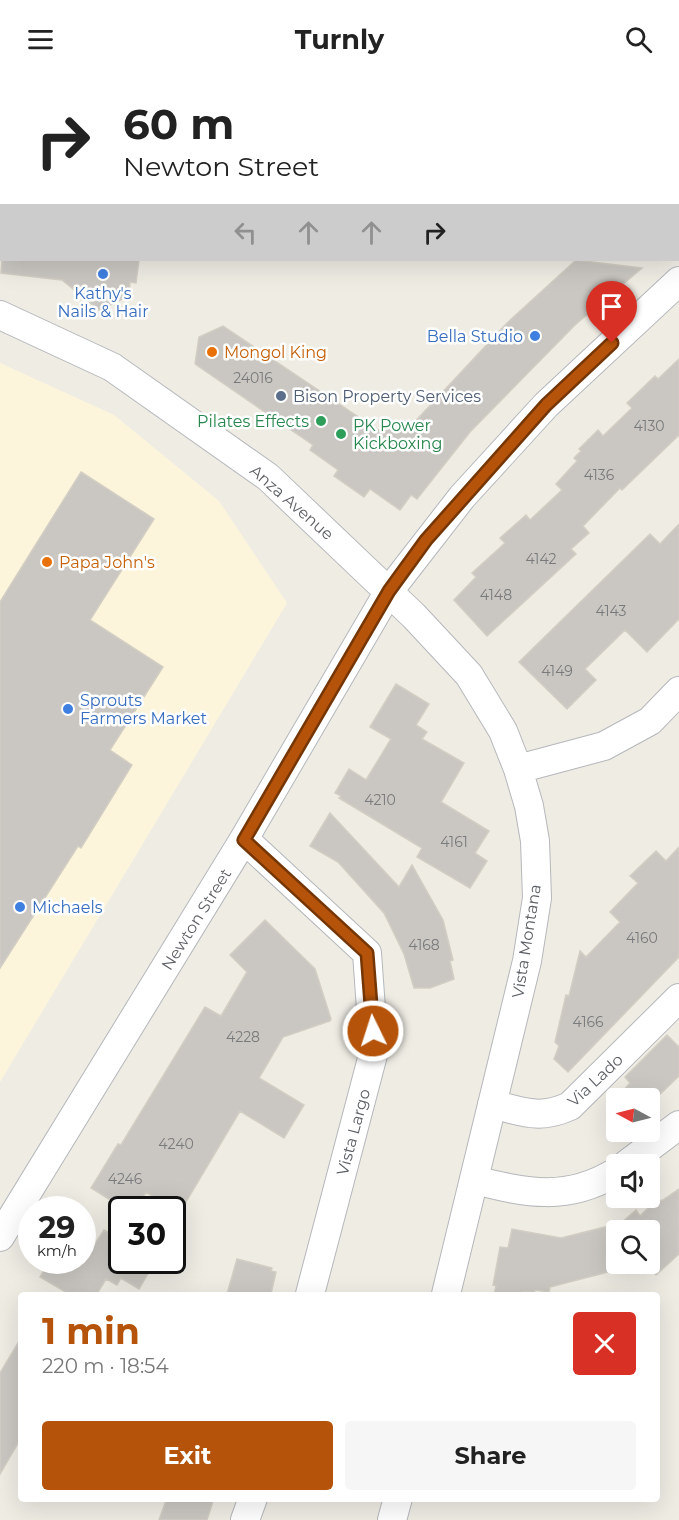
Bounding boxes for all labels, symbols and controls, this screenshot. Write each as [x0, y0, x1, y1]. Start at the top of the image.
icon: menu [24, 23, 57, 56]
text: Turnly [295, 23, 384, 56]
icon: search [622, 23, 655, 56]
text: 60 m [123, 98, 234, 150]
icon: right [24, 102, 102, 180]
text: Newton Street [123, 150, 319, 183]
icon: left [229, 216, 262, 249]
icon: ahead [292, 216, 325, 249]
icon: ahead [355, 216, 388, 249]
icon: right [418, 216, 451, 249]
marker: Kathy's Nails & Hair [96, 267, 110, 281]
pin [586, 281, 637, 343]
place label: Kathy's Nails & Hair [57, 284, 149, 321]
icon: arrive [595, 290, 628, 323]
place label: Bella Studio [427, 327, 523, 346]
marker: Bella Studio [528, 329, 542, 343]
place label: Mongol King [224, 343, 327, 362]
marker: Mongol King [205, 345, 219, 359]
house number: 24016 [233, 369, 273, 387]
place label: Bison Property Services [293, 387, 481, 406]
marker: Bison Property Services [274, 389, 288, 403]
place label: Pilates Effects [197, 412, 309, 431]
marker: Pilates Effects [314, 414, 328, 428]
place label: PK Power Kickboxing [353, 416, 442, 453]
house number: 4130 [633, 417, 665, 435]
marker: PK Power Kickboxing [334, 427, 348, 441]
street label: Anza Avenue [246, 461, 337, 544]
house number: 4136 [584, 466, 615, 484]
house number: 4142 [525, 550, 557, 568]
place label: Papa John's [59, 553, 155, 572]
marker: Papa John's [40, 555, 54, 569]
house number: 4148 [480, 586, 512, 604]
house number: 4143 [596, 602, 627, 620]
house number: 4149 [541, 662, 573, 680]
place label: Sprouts Farmers Market [80, 691, 207, 728]
marker: Sprouts Farmers Market [61, 702, 75, 716]
house number: 4210 [364, 791, 396, 809]
house number: 4161 [440, 833, 468, 851]
street label: Newton Street [158, 864, 236, 974]
street label: Vista Montana [508, 883, 545, 999]
place label: Michaels [32, 898, 103, 917]
marker: Michaels [13, 900, 27, 914]
house number: 4160 [626, 929, 658, 947]
house number: 4168 [408, 936, 440, 954]
position arrow [341, 999, 405, 1063]
house number: 4166 [572, 1013, 604, 1031]
house number: 4228 [226, 1028, 260, 1046]
street label: Via Lado [564, 1050, 627, 1111]
street label: Vista Largo [333, 1087, 374, 1178]
north arrow [606, 1088, 660, 1142]
map controls [606, 1088, 660, 1274]
house number: 4240 [158, 1135, 194, 1153]
button: sound [606, 1154, 660, 1208]
house number: 4246 [108, 1170, 143, 1188]
speed limit sign: 30 [108, 1196, 186, 1274]
text: 29 [39, 1209, 75, 1246]
button: search [606, 1220, 660, 1274]
text: km/h [37, 1241, 77, 1260]
text: 1 min [42, 1309, 140, 1353]
button: close [573, 1312, 636, 1375]
text: 220 m · 18:54 [42, 1354, 169, 1378]
button: Exit [42, 1421, 333, 1490]
button: Share [345, 1421, 636, 1490]

